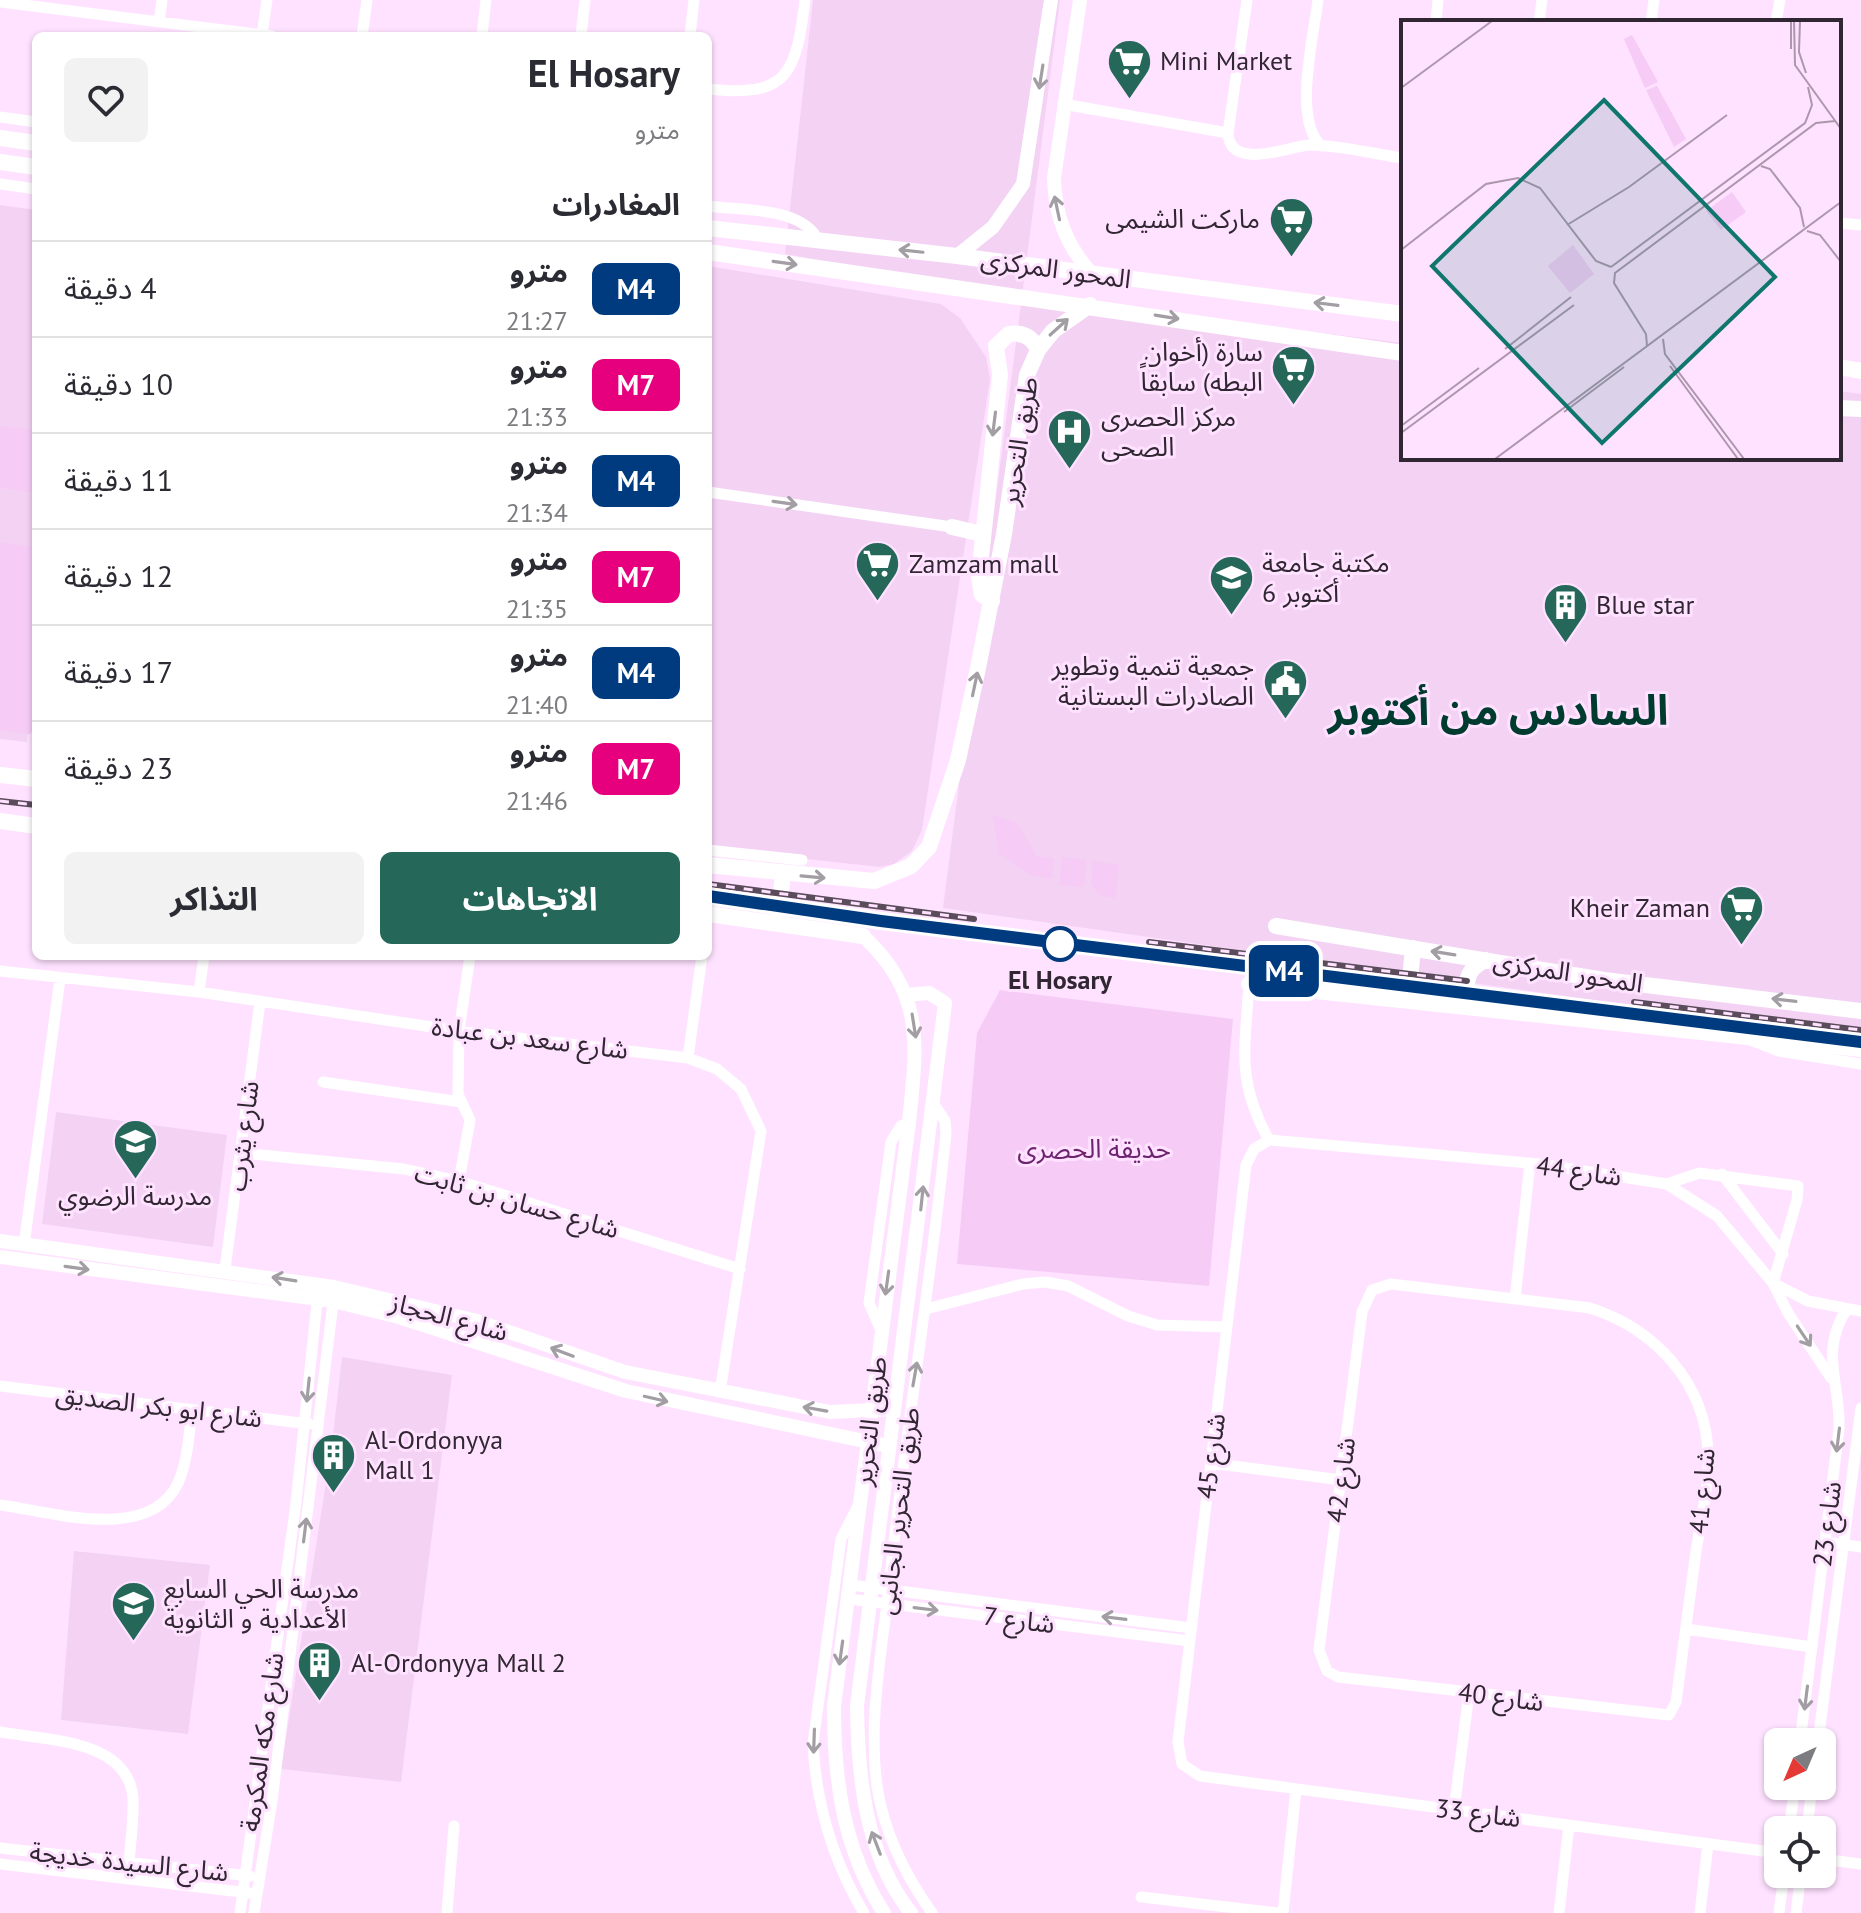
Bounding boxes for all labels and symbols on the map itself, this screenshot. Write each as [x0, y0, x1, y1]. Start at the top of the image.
inset map [1401, 20, 1841, 460]
supermarket icon: Mini Market [1105, 37, 1153, 100]
place label: Mini Market [1160, 44, 1292, 77]
one-way arrow [1033, 64, 1048, 89]
one-way arrow [1049, 195, 1064, 221]
supermarket icon: ماركت الشيمى [1267, 195, 1315, 258]
place label: ماركت الشيمى [1105, 202, 1260, 235]
street label: المحور المركزى [979, 242, 1133, 295]
one-way arrow [898, 243, 925, 258]
one-way arrow [772, 256, 797, 271]
one-way arrow [1313, 296, 1339, 311]
one-way arrow [1154, 310, 1180, 325]
one-way arrow [1049, 317, 1069, 336]
place label: سارة (أخوان البطه) سابقاً [1140, 335, 1263, 398]
supermarket icon: سارة (أخوان البطه) سابقاً [1270, 343, 1318, 406]
street label: طريق التحرير [992, 374, 1045, 509]
place label: مركز الحصرى الصحى [1101, 400, 1236, 463]
hospital icon: مركز الحصرى الصحى [1046, 408, 1094, 471]
one-way arrow [987, 410, 1002, 436]
one-way arrow [772, 496, 797, 511]
supermarket icon: Zamzam mall [854, 540, 902, 603]
place label: مكتبة جامعة 6 أكتوبر [1262, 546, 1390, 609]
place label: Zamzam mall [909, 547, 1059, 580]
school or university icon: مكتبة جامعة 6 أكتوبر [1207, 554, 1255, 617]
building icon: Blue star [1541, 581, 1589, 644]
place label: Blue star [1596, 588, 1695, 621]
place label: جمعية تنمية وتطوير الصادرات البستانية [1051, 649, 1254, 712]
public building icon: جمعية تنمية وتطوير الصادرات البستانية [1261, 657, 1309, 720]
one-way arrow [968, 671, 983, 697]
district label: السادس من أكتوبر [1326, 682, 1668, 737]
one-way arrow [799, 869, 826, 884]
supermarket icon: Kheir Zaman [1717, 884, 1765, 947]
place label: Kheir Zaman [1570, 891, 1710, 924]
marker: El Hosary [1043, 927, 1077, 961]
street label: المحور المركزى [1491, 943, 1645, 1000]
one-way arrow [1431, 944, 1457, 959]
line badge: M4 [1248, 945, 1320, 997]
place label: El Hosary [1008, 963, 1113, 996]
one-way arrow [1771, 993, 1798, 1008]
street label: شارع سعد بن عبادة [430, 1009, 630, 1069]
one-way arrow [907, 1012, 922, 1038]
street label: شارع يثرب [219, 1079, 269, 1194]
school or university icon: مدرسة الرضوي [111, 1117, 159, 1180]
park label: حديقة الحصرى [1017, 1132, 1171, 1165]
street label: شارع 44 [1534, 1148, 1624, 1196]
street label: شارع حسان بن ثابت [410, 1156, 623, 1248]
place label: مدرسة الرضوي [58, 1179, 212, 1216]
one-way arrow [914, 1185, 929, 1212]
one-way arrow [63, 1260, 90, 1275]
one-way arrow [272, 1270, 298, 1285]
one-way arrow [879, 1270, 894, 1296]
street label: شارع الحجاز [385, 1285, 512, 1351]
one-way arrow [1796, 1324, 1812, 1346]
one-way arrow [550, 1344, 575, 1358]
street label: طريق التحرير [845, 1355, 894, 1488]
one-way arrow [908, 1362, 923, 1387]
street label: شارع ابو بكر الصديق [54, 1376, 264, 1438]
one-way arrow [300, 1376, 315, 1402]
one-way arrow [643, 1392, 669, 1407]
one-way arrow [803, 1401, 828, 1416]
street label: طريق التحرير الجانبى [868, 1405, 927, 1617]
street label: شارع 45 [1189, 1411, 1235, 1501]
place label: Al-Ordonyya Mall 1 [365, 1423, 503, 1486]
one-way arrow [1830, 1426, 1845, 1452]
building icon: Al-Ordonyya Mall 1 [310, 1431, 358, 1494]
street label: شارع 42 [1319, 1435, 1365, 1525]
street label: شارع 41 [1681, 1447, 1725, 1535]
street label: شارع 23 [1805, 1479, 1851, 1569]
one-way arrow [298, 1518, 313, 1543]
place label: مدرسة الحي السابع الأعدادية و الثانوية [164, 1572, 359, 1635]
school or university icon: مدرسة الحي السابع الأعدادية و الثانوية [109, 1580, 157, 1643]
street label: شارع 7 [981, 1599, 1057, 1643]
one-way arrow [912, 1601, 939, 1616]
one-way arrow [1102, 1610, 1127, 1625]
building icon: Al-Ordonyya Mall 2 [296, 1639, 344, 1702]
one-way arrow [834, 1639, 849, 1665]
place label: Al-Ordonyya Mall 2 [351, 1646, 566, 1679]
street label: شارع مكه المكرمة [233, 1650, 293, 1834]
street label: شارع 40 [1456, 1675, 1546, 1721]
one-way arrow [1798, 1684, 1813, 1710]
one-way arrow [807, 1727, 822, 1754]
north arrow [1764, 1728, 1836, 1800]
street label: شارع 33 [1433, 1791, 1523, 1837]
one-way arrow [868, 1831, 883, 1856]
street label: شارع السيدة خديجة [28, 1835, 230, 1891]

